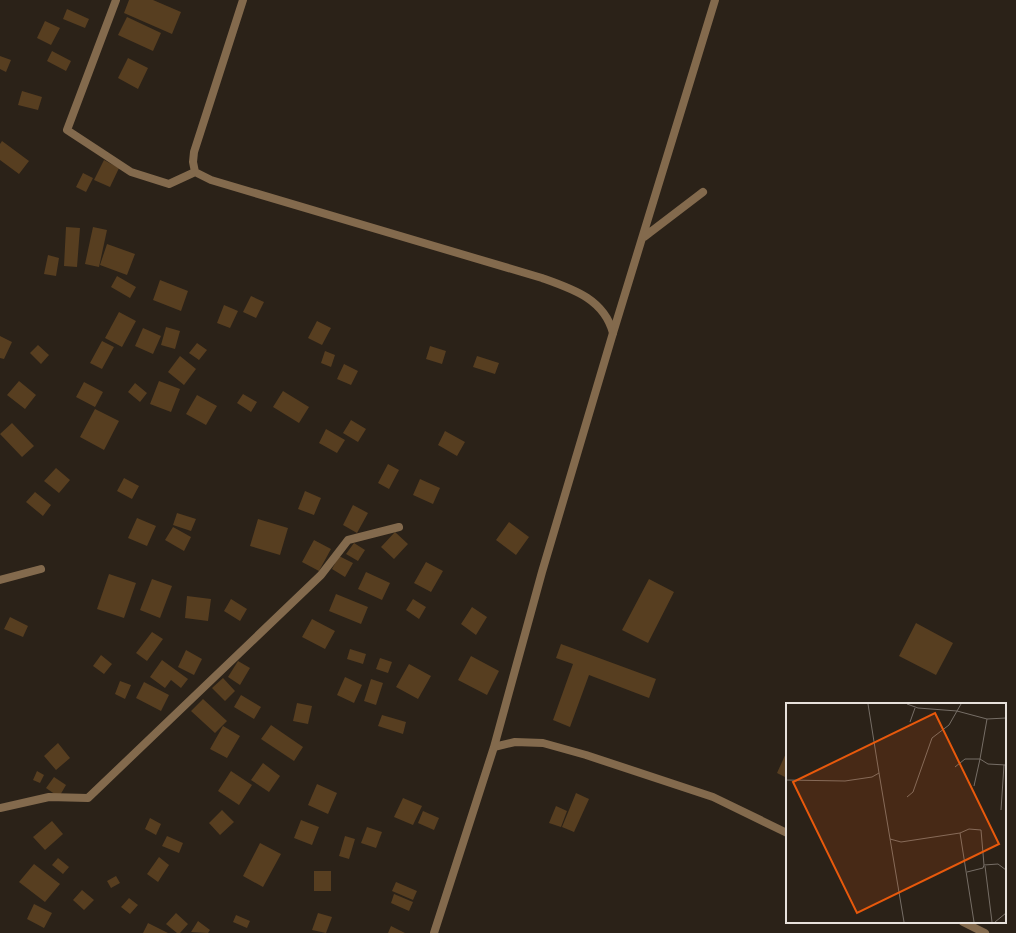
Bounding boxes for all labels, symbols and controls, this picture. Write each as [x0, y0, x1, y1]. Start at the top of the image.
inset map [786, 703, 1006, 923]

